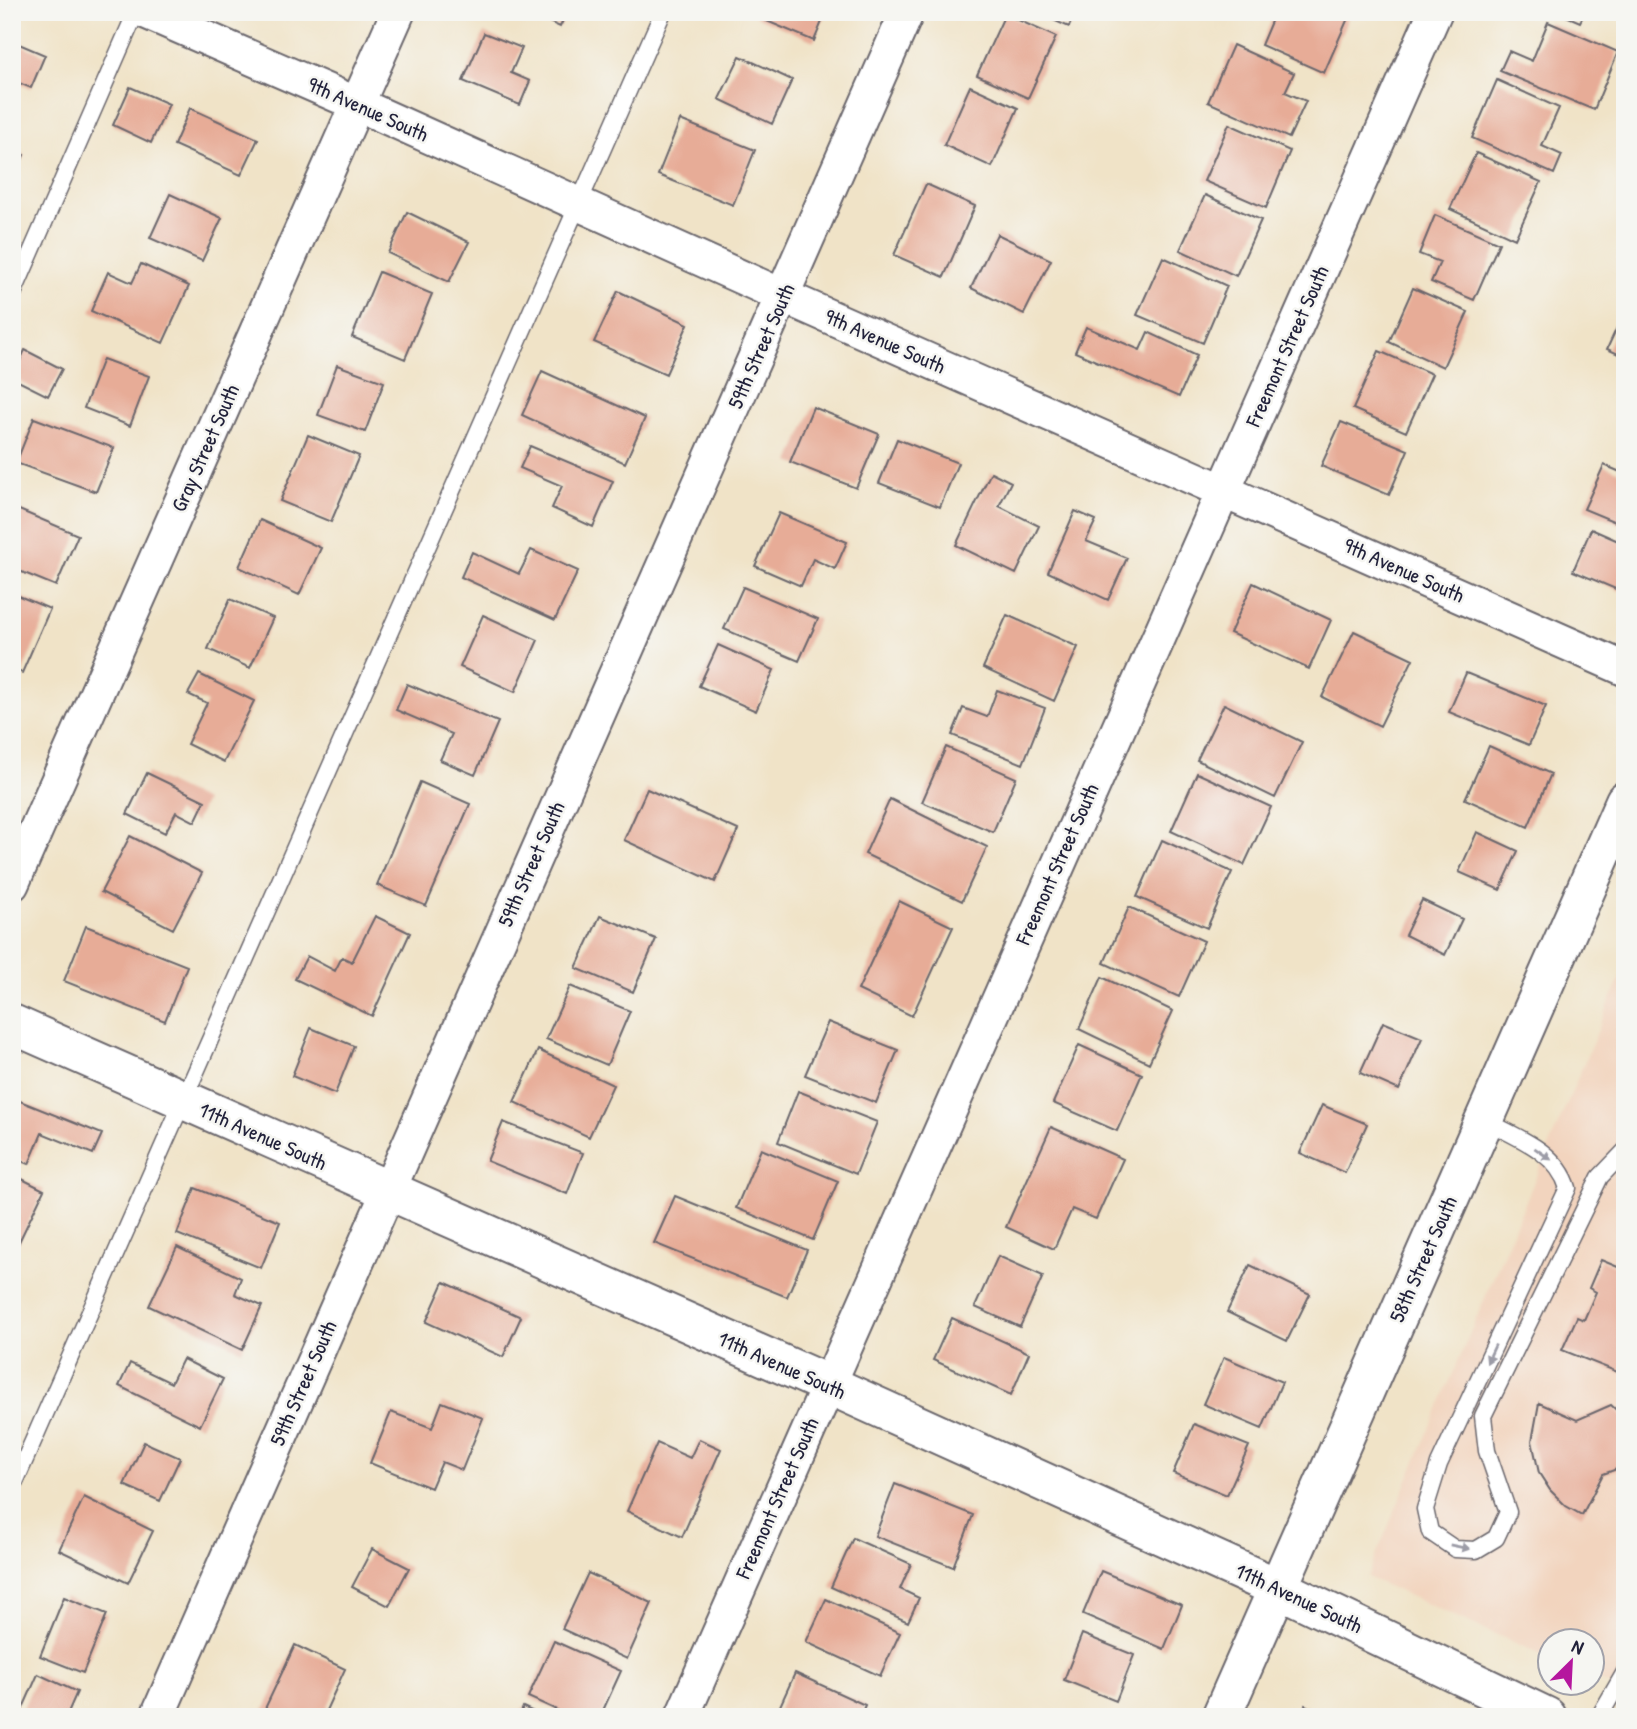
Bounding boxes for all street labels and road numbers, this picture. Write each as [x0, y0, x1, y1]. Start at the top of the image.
street label: 9th Avenue South [303, 69, 433, 149]
street label: Freemont Street South [1238, 261, 1336, 432]
street label: 59th Street South [721, 279, 802, 413]
street label: 9th Avenue South [820, 301, 950, 381]
street label: Gray Street South [164, 380, 246, 516]
street label: 9th Avenue South [1339, 530, 1469, 610]
street label: Freemont Street South [1008, 779, 1106, 950]
street label: 59th Street South [491, 797, 572, 931]
street label: 11th Avenue South [195, 1095, 332, 1177]
street label: 58th Street South [1382, 1191, 1464, 1327]
street label: 59th Street South [263, 1316, 344, 1450]
street label: 11th Avenue South [714, 1324, 851, 1406]
street label: Freemont Street South [728, 1413, 826, 1584]
street label: 11th Avenue South [1231, 1556, 1367, 1640]

